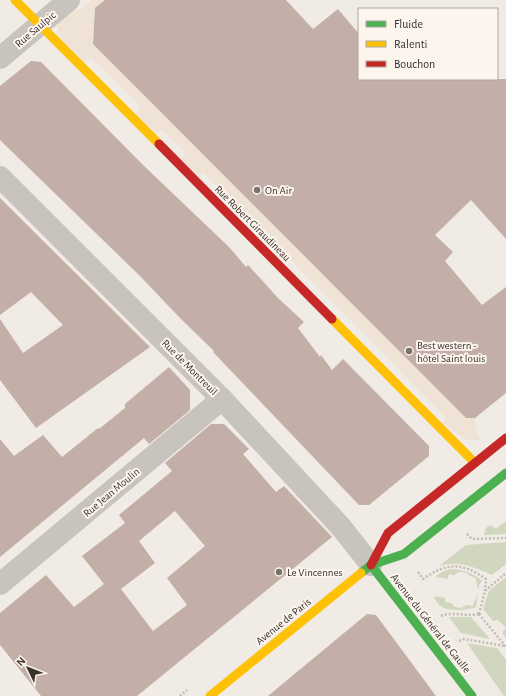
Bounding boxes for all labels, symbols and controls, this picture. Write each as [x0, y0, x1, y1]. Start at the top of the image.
legend [358, 8, 498, 80]
street label: Rue Saulpic [13, 9, 58, 49]
text: Fluide [394, 18, 423, 30]
text: Ralenti [394, 38, 427, 50]
text: Bouchon [394, 58, 435, 70]
street label: Rue Robert Giraudineau [213, 183, 293, 264]
marker: On Air [252, 185, 262, 195]
place label: On Air [265, 185, 292, 196]
street label: Rue de Montreuil [160, 337, 220, 397]
place label: Best western - hôtel Saint louis [417, 340, 485, 364]
marker: Best western - hôtel Saint louis [404, 346, 414, 356]
street label: Rue Jean Moulin [81, 466, 142, 519]
marker: Le Vincennes [274, 567, 284, 577]
place label: Le Vincennes [287, 567, 343, 578]
street label: Avenue du Général de Gaulle [389, 572, 473, 675]
street label: Avenue de Paris [254, 596, 313, 647]
north arrow [8, 648, 48, 688]
text: N [14, 655, 28, 668]

